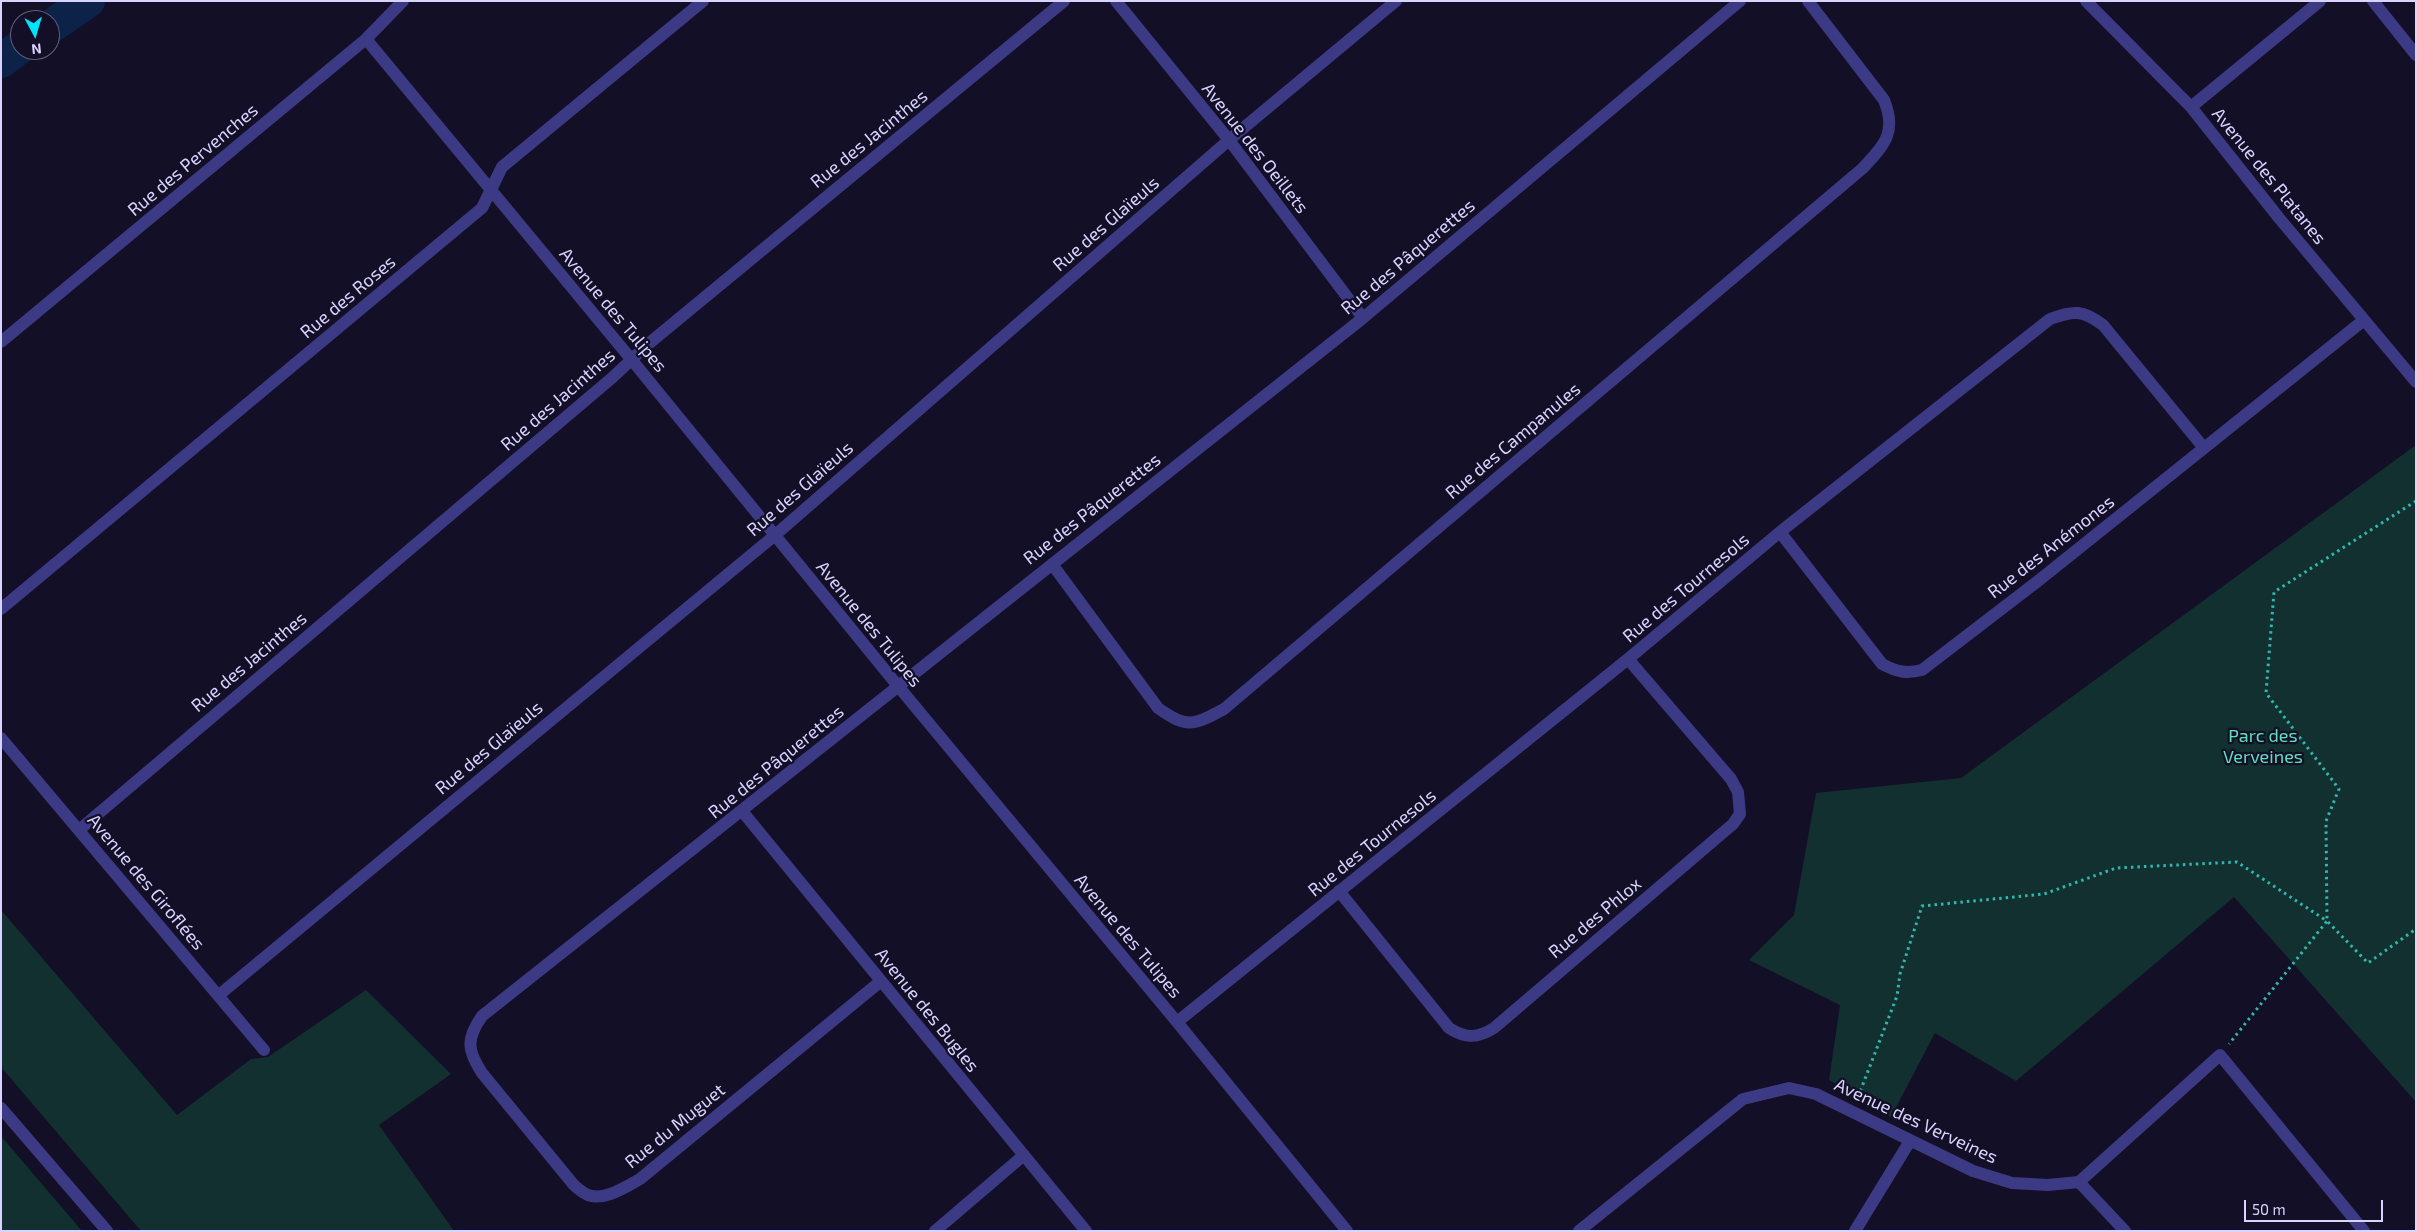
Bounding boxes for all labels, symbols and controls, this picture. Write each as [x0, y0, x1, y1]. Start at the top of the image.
north arrow [10, 10, 60, 60]
text: N [31, 40, 42, 58]
street label: Avenue des Oeillets [1197, 78, 1313, 218]
street label: Rue des Jacinthes [806, 85, 932, 193]
street label: Rue des Pervenches [124, 99, 262, 221]
street label: Avenue des Platanes [2207, 103, 2331, 249]
street label: Rue des Glaïeuls [1048, 172, 1164, 276]
street label: Rue des Pâquerettes [1337, 195, 1479, 319]
street label: Avenue des Tulipes [555, 243, 671, 377]
street label: Rue des Roses [296, 251, 400, 343]
street label: Rue des Jacinthes [497, 345, 619, 455]
street label: Rue des Campanules [1441, 378, 1585, 504]
street label: Rue des Glaïeuls [742, 437, 858, 541]
street label: Rue des Pâquerettes [1019, 449, 1165, 569]
street label: Rue des Anémones [1983, 491, 2119, 603]
street label: Rue des Tournesols [1618, 529, 1754, 647]
street label: Avenue des Tulipes [812, 557, 926, 691]
street label: Rue des Jacinthes [187, 607, 311, 717]
street label: Rue des Glaïeuls [431, 697, 547, 799]
street label: Rue des Pâquerettes [704, 701, 848, 823]
park label: Parc des Verveines [2223, 725, 2303, 768]
street label: Rue des Tournesols [1304, 785, 1440, 901]
street label: Avenue des Giroflées [83, 810, 209, 954]
street label: Avenue des Tulipes [1070, 869, 1186, 1003]
street label: Rue des Phlox [1544, 873, 1646, 963]
street label: Avenue des Bugles [870, 944, 984, 1076]
street label: Avenue des Verveines [1831, 1074, 2001, 1168]
street label: Rue du Muguet [621, 1079, 729, 1173]
scale bar [2247, 1190, 2386, 1222]
text: 50 m [2252, 1200, 2286, 1218]

